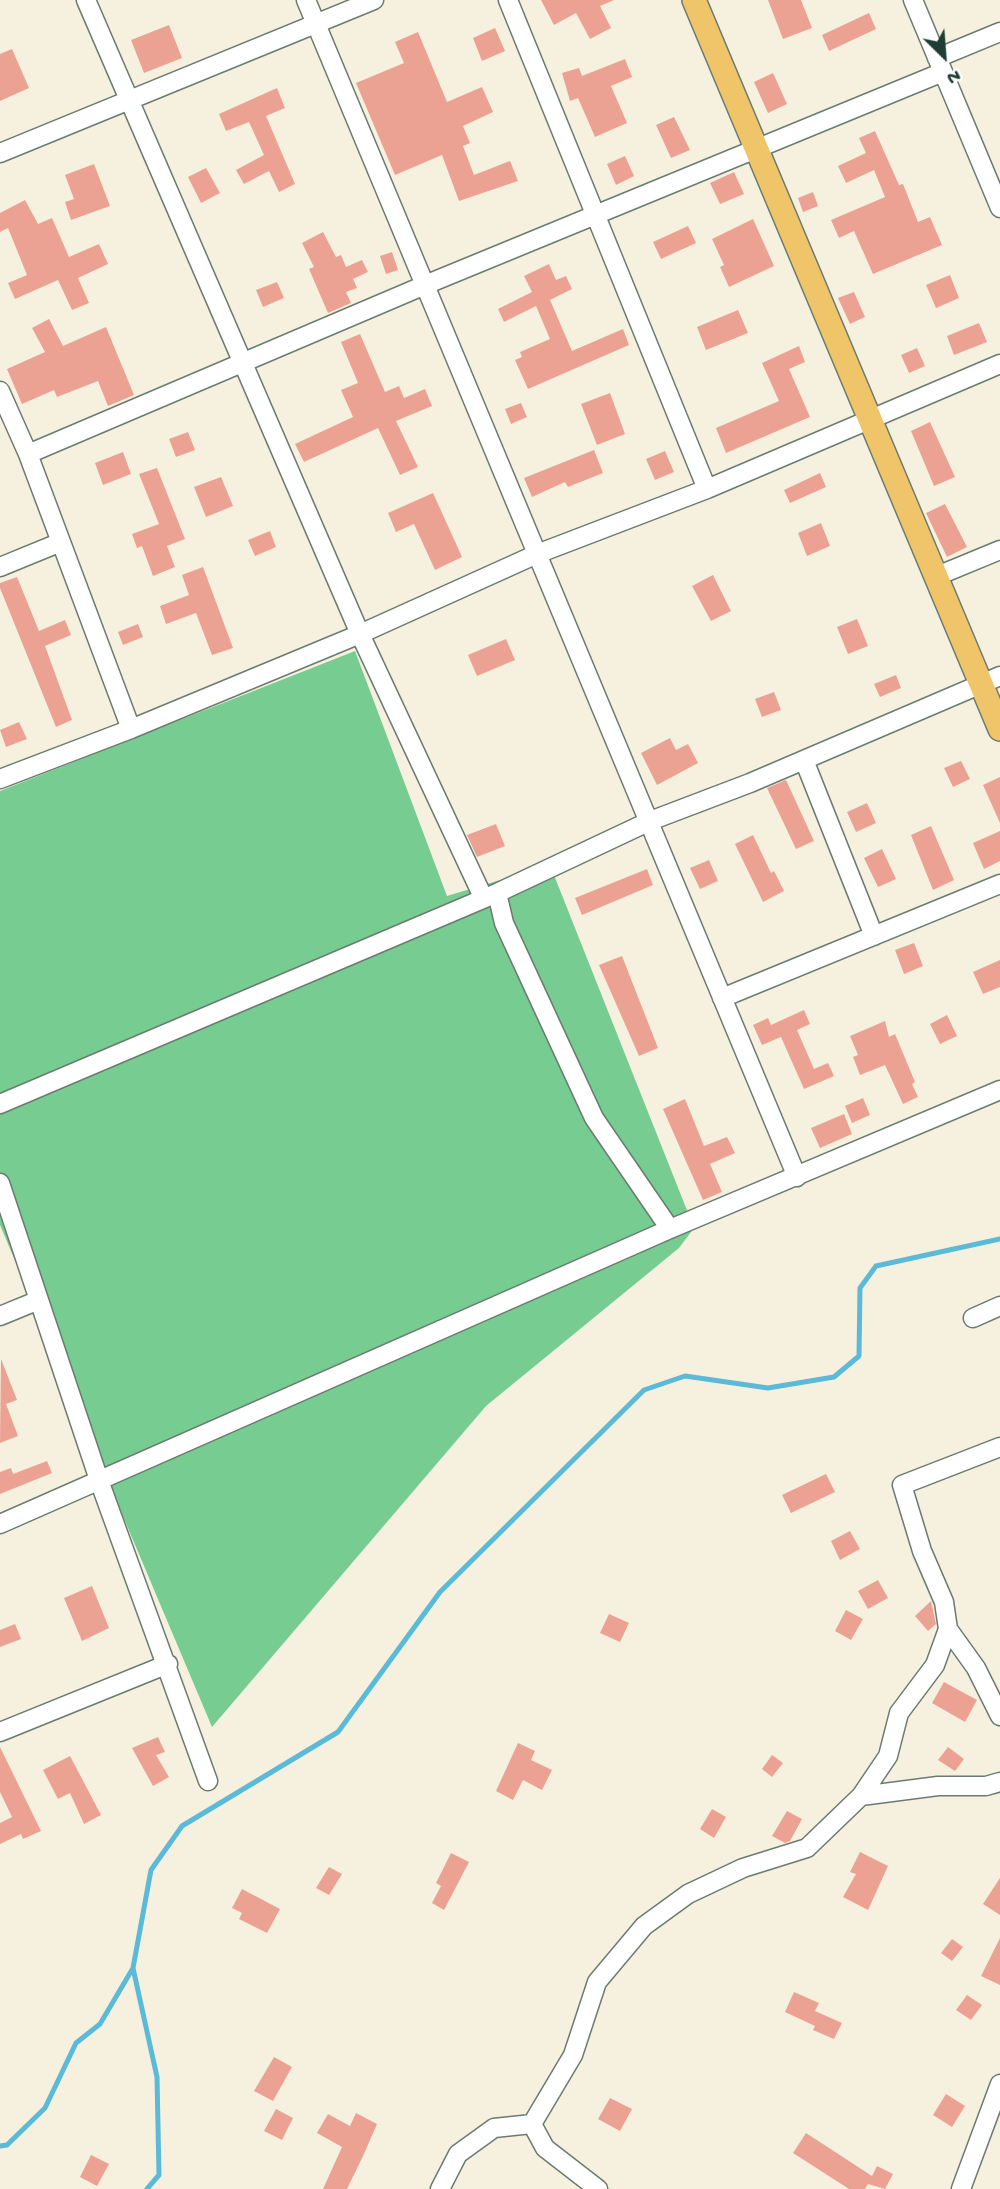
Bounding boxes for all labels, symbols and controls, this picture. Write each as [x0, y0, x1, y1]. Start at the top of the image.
north arrow [909, 21, 979, 91]
text: N [943, 62, 964, 89]

